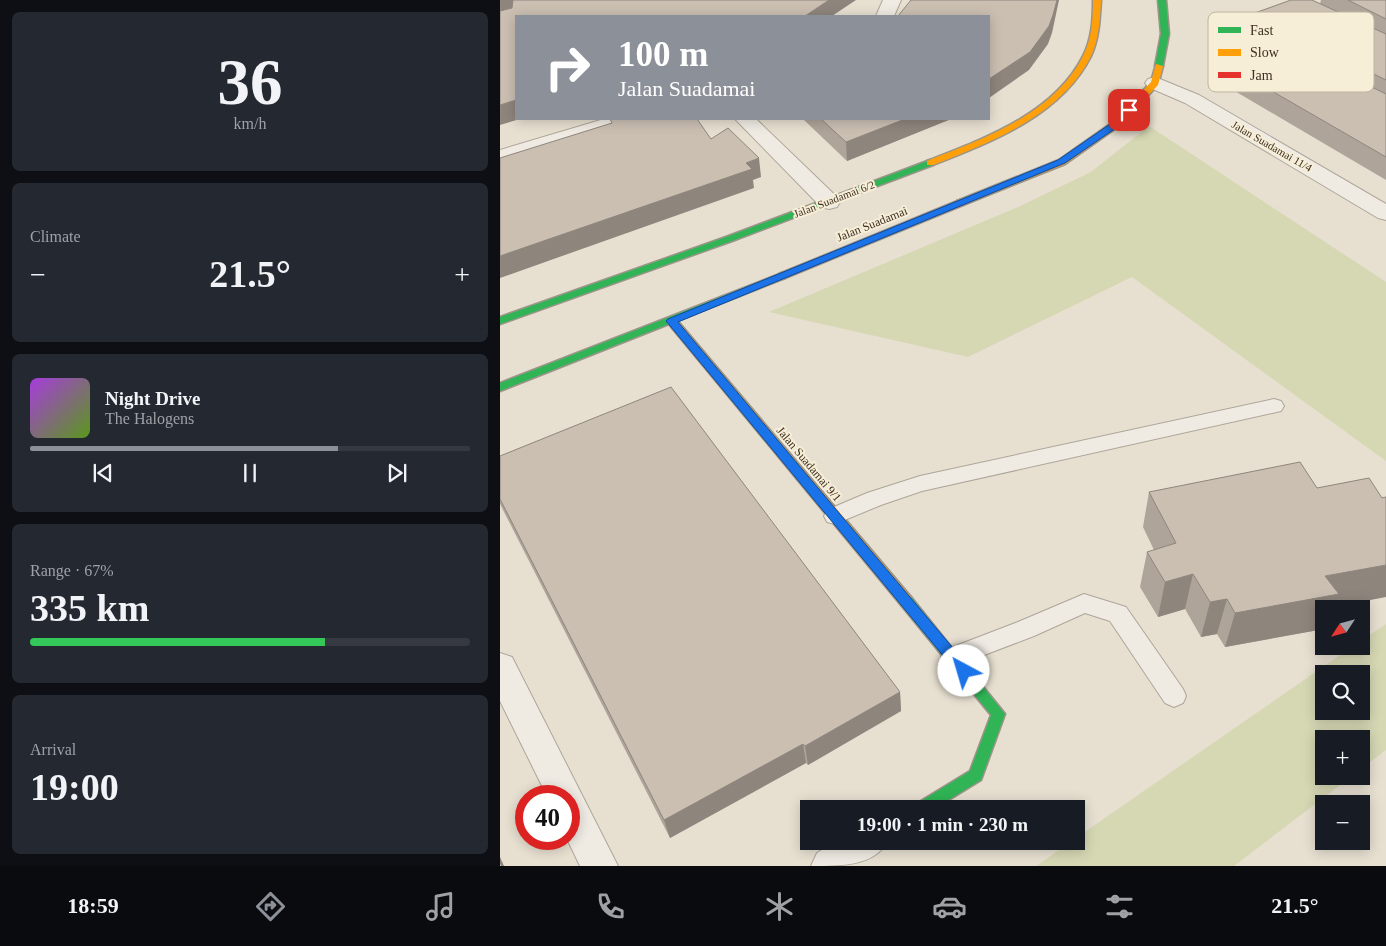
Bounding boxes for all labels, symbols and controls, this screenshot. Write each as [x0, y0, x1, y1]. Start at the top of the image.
legend [1208, 12, 1374, 92]
text: Fast [1250, 23, 1273, 38]
icon: right [535, 35, 600, 100]
text: 100 m [618, 35, 708, 74]
text: Slow [1250, 45, 1280, 60]
text: 36 [218, 46, 283, 118]
text: Jam [1250, 68, 1273, 83]
text: Jalan Suadamai [618, 76, 755, 101]
pin [1108, 89, 1150, 131]
icon: arrive [1115, 96, 1143, 124]
text: km/h [234, 115, 266, 132]
street label: Jalan Suadamai 11/4 [1230, 118, 1315, 174]
street label: Jalan Suadamai 6/2 [792, 178, 876, 220]
street label: Jalan Suadamai [835, 203, 910, 245]
text: Climate [30, 228, 81, 245]
text: 21.5° [209, 253, 291, 295]
text: − [30, 259, 46, 290]
text: + [454, 259, 470, 290]
text: Night Drive [105, 388, 201, 409]
text: The Halogens [105, 410, 194, 427]
street label: Jalan Suadamai 9/1 [774, 424, 844, 504]
icon: previous [89, 459, 117, 487]
icon: pause [236, 459, 264, 487]
icon: next [383, 459, 411, 487]
text: Range · 67% [30, 562, 114, 579]
text: 335 km [30, 587, 149, 629]
north arrow [1315, 600, 1370, 655]
map controls [1315, 600, 1370, 850]
position arrow [937, 644, 989, 696]
button: search [1315, 665, 1370, 720]
button: + [1315, 730, 1370, 785]
text: Arrival [30, 741, 76, 758]
text: 19:00 [30, 766, 119, 808]
speed limit sign: 40 [515, 785, 580, 850]
button: − [1315, 795, 1370, 850]
text: 19:00 · 1 min · 230 m [857, 814, 1028, 835]
icon: directions [253, 889, 288, 924]
icon: music [423, 889, 458, 924]
icon: phone [593, 889, 628, 924]
icon: climate [762, 889, 797, 924]
icon: car [932, 889, 967, 924]
icon: filters [1102, 889, 1137, 924]
text: 18:59 [67, 893, 119, 918]
text: 21.5° [1271, 893, 1319, 918]

